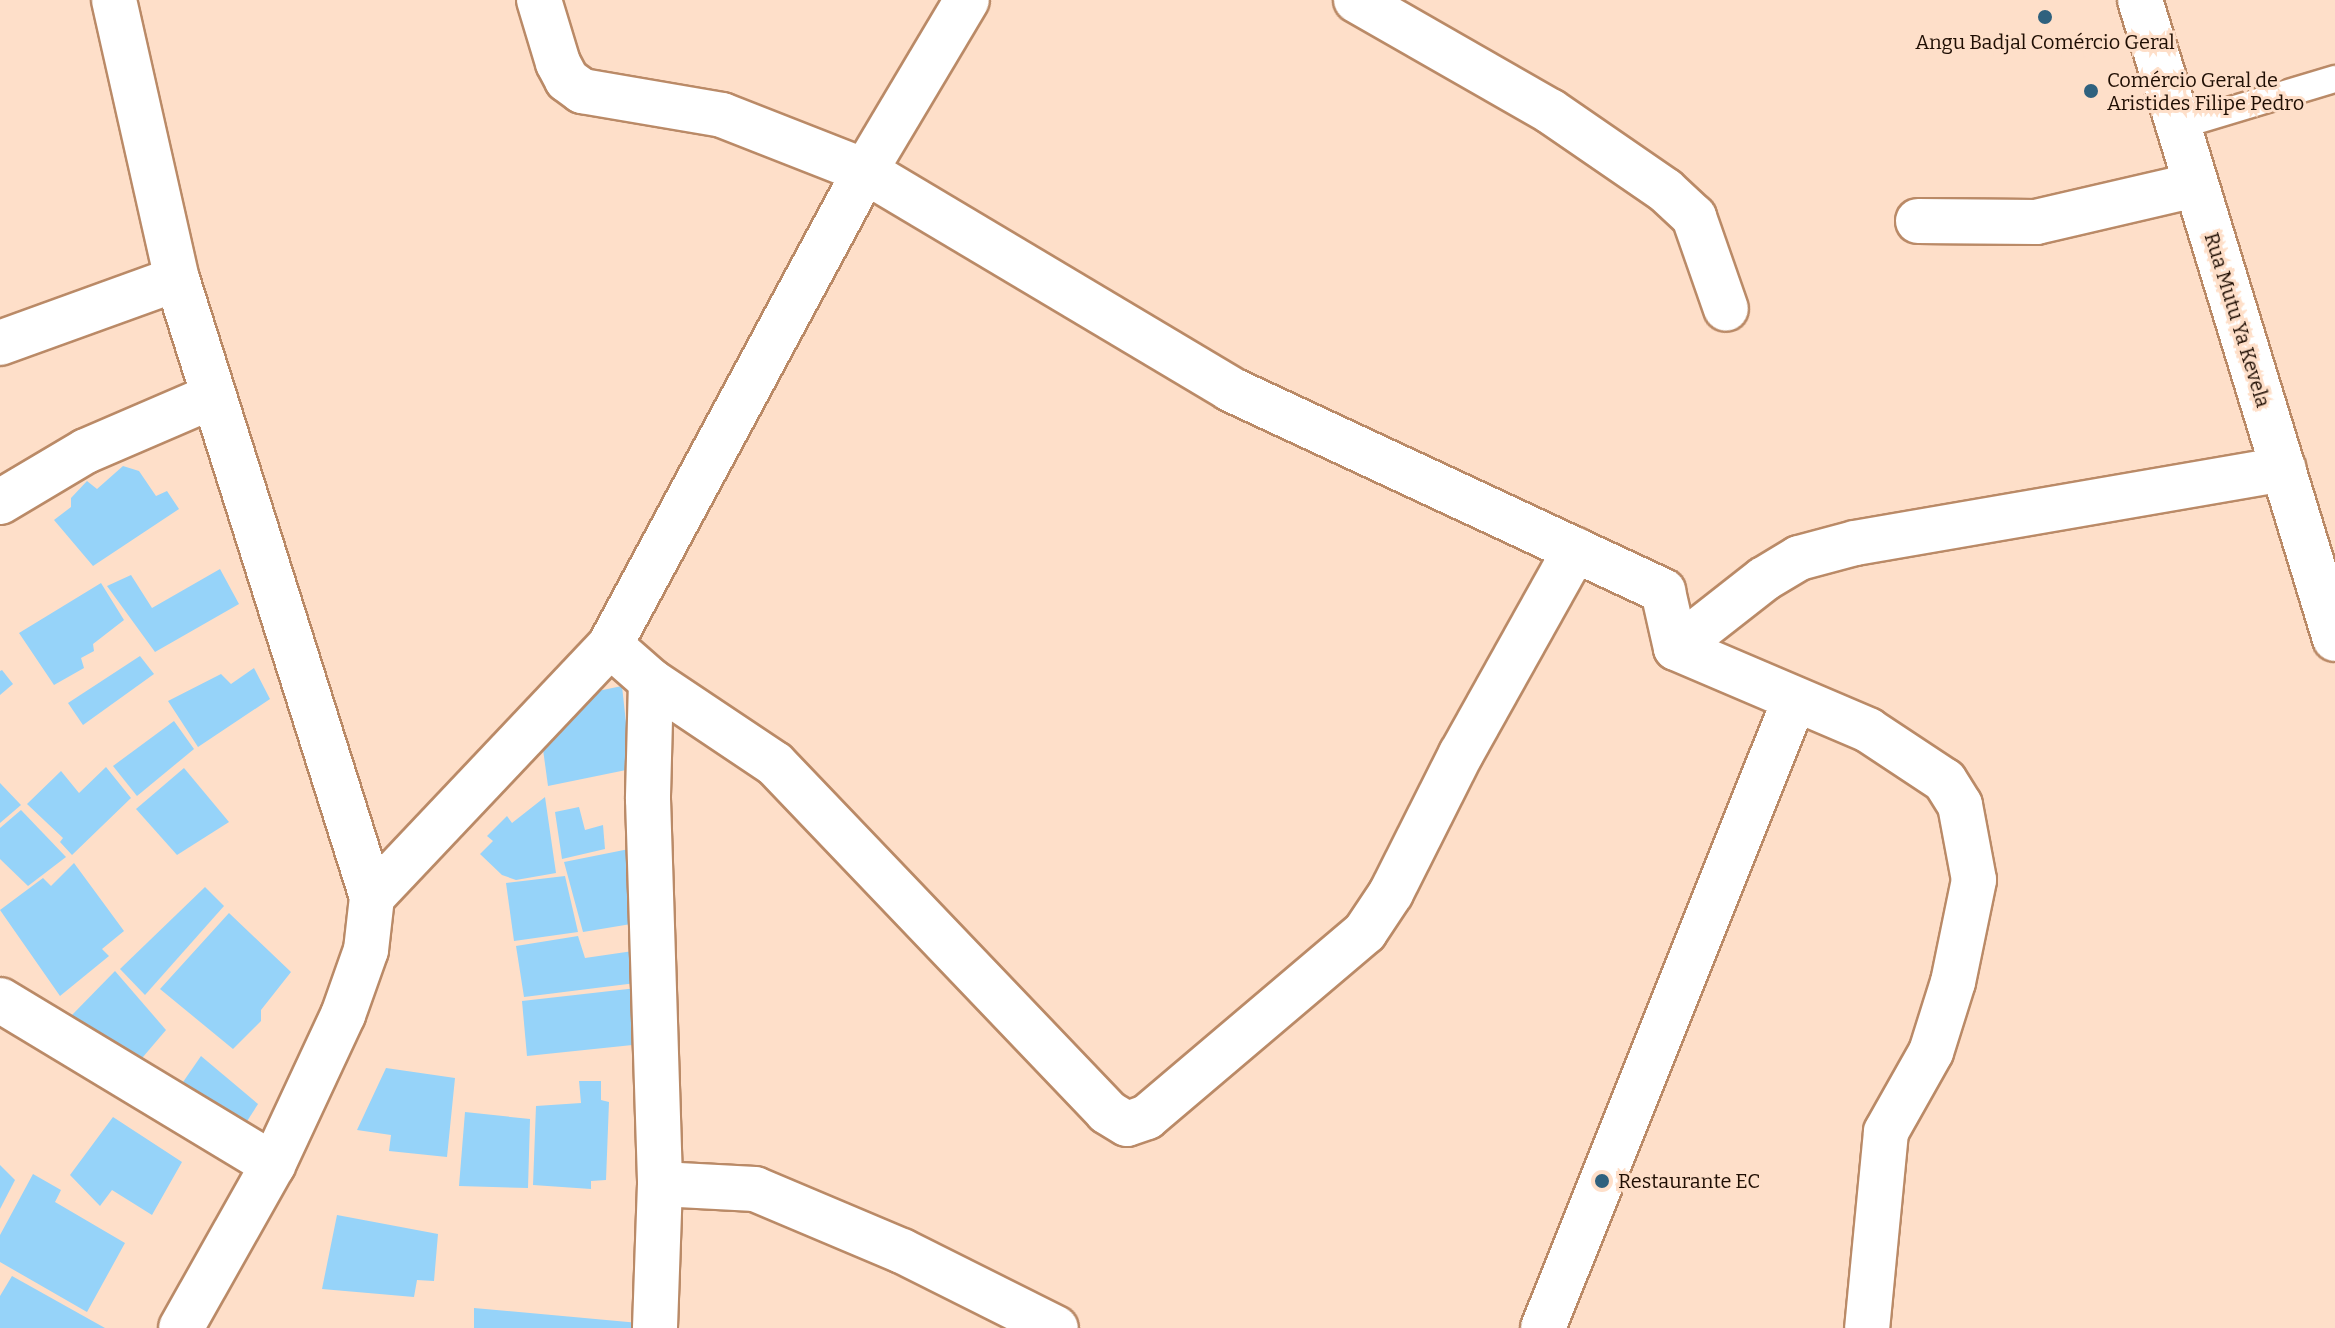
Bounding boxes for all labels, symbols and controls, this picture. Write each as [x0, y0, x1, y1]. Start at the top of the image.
marker: Angu Badjal Comércio Geral [2036, 8, 2054, 26]
place label: Angu Badjal Comércio Geral [1915, 30, 2175, 54]
place label: Comércio Geral de Aristides Filipe Pedro [2107, 68, 2304, 115]
marker: Comércio Geral de Aristides Filipe Pedro [2082, 82, 2100, 100]
street label: Rua Mutu Ya Kevela [2199, 230, 2275, 410]
place label: Restaurante EC [1618, 1169, 1760, 1193]
marker: Restaurante EC [1593, 1172, 1611, 1190]

